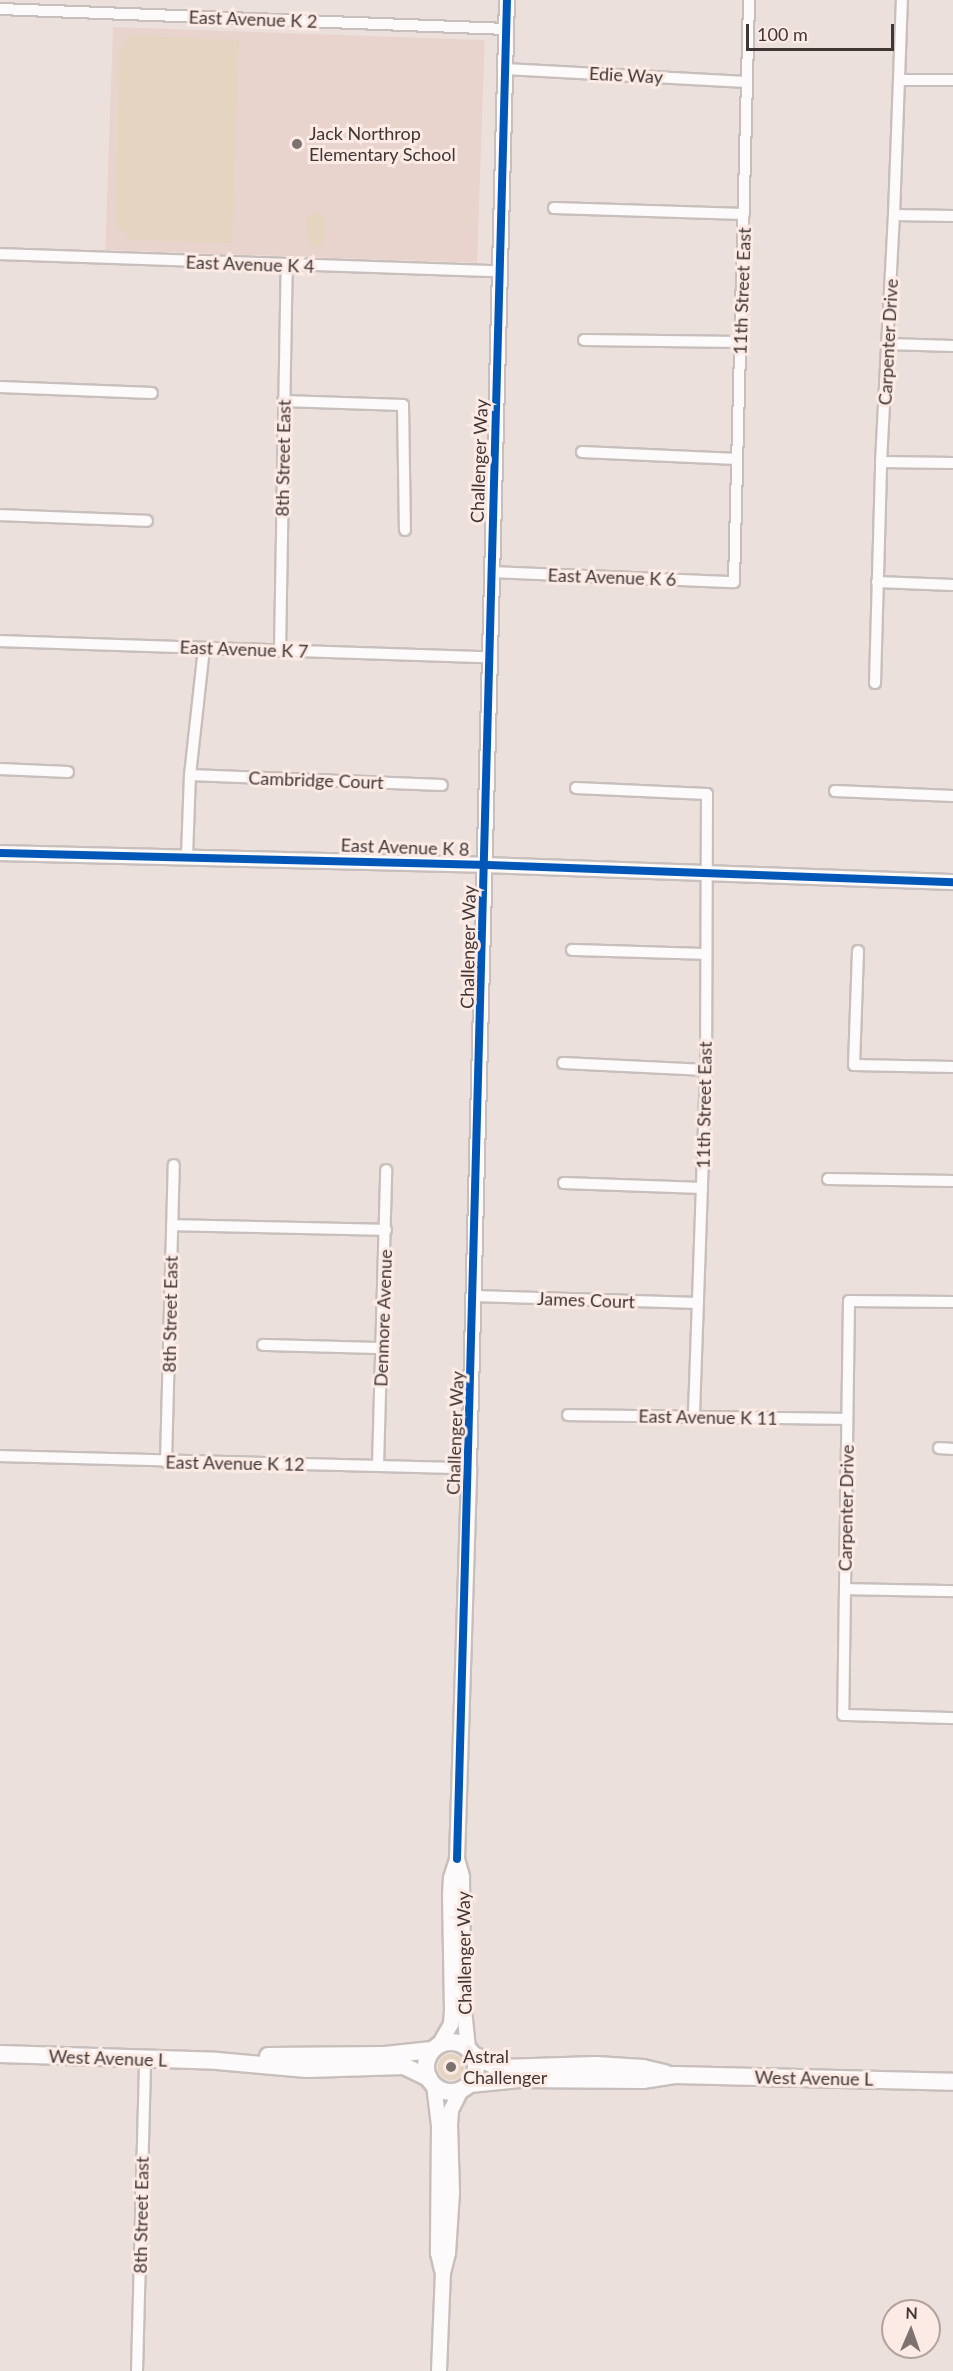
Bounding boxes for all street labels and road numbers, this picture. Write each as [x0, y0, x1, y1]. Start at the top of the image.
street label: East Avenue K 2 [188, 6, 318, 32]
street label: Edie Way [588, 62, 664, 88]
street label: 11th Street East [729, 227, 755, 355]
street label: East Avenue K 4 [185, 251, 315, 277]
street label: Carpenter Drive [874, 278, 902, 406]
street label: Challenger Way [466, 398, 492, 524]
street label: 8th Street East [271, 399, 295, 517]
street label: East Avenue K 6 [547, 564, 677, 590]
street label: East Avenue K 7 [179, 636, 309, 662]
street label: Cambridge Court [248, 767, 384, 793]
street label: East Avenue K 8 [340, 834, 470, 860]
street label: Challenger Way [456, 885, 480, 1009]
street label: 11th Street East [692, 1041, 716, 1169]
street label: Denmore Avenue [370, 1249, 396, 1387]
street label: 8th Street East [158, 1255, 182, 1373]
street label: James Court [537, 1287, 635, 1313]
street label: Challenger Way [442, 1370, 468, 1496]
street label: East Avenue K 11 [638, 1405, 778, 1429]
street label: Carpenter Drive [834, 1444, 858, 1572]
street label: East Avenue K 12 [165, 1451, 305, 1475]
street label: Challenger Way [452, 1891, 476, 2015]
street label: West Avenue L [48, 2045, 168, 2071]
street label: West Avenue L [754, 2066, 874, 2090]
street label: 8th Street East [129, 2156, 153, 2274]

